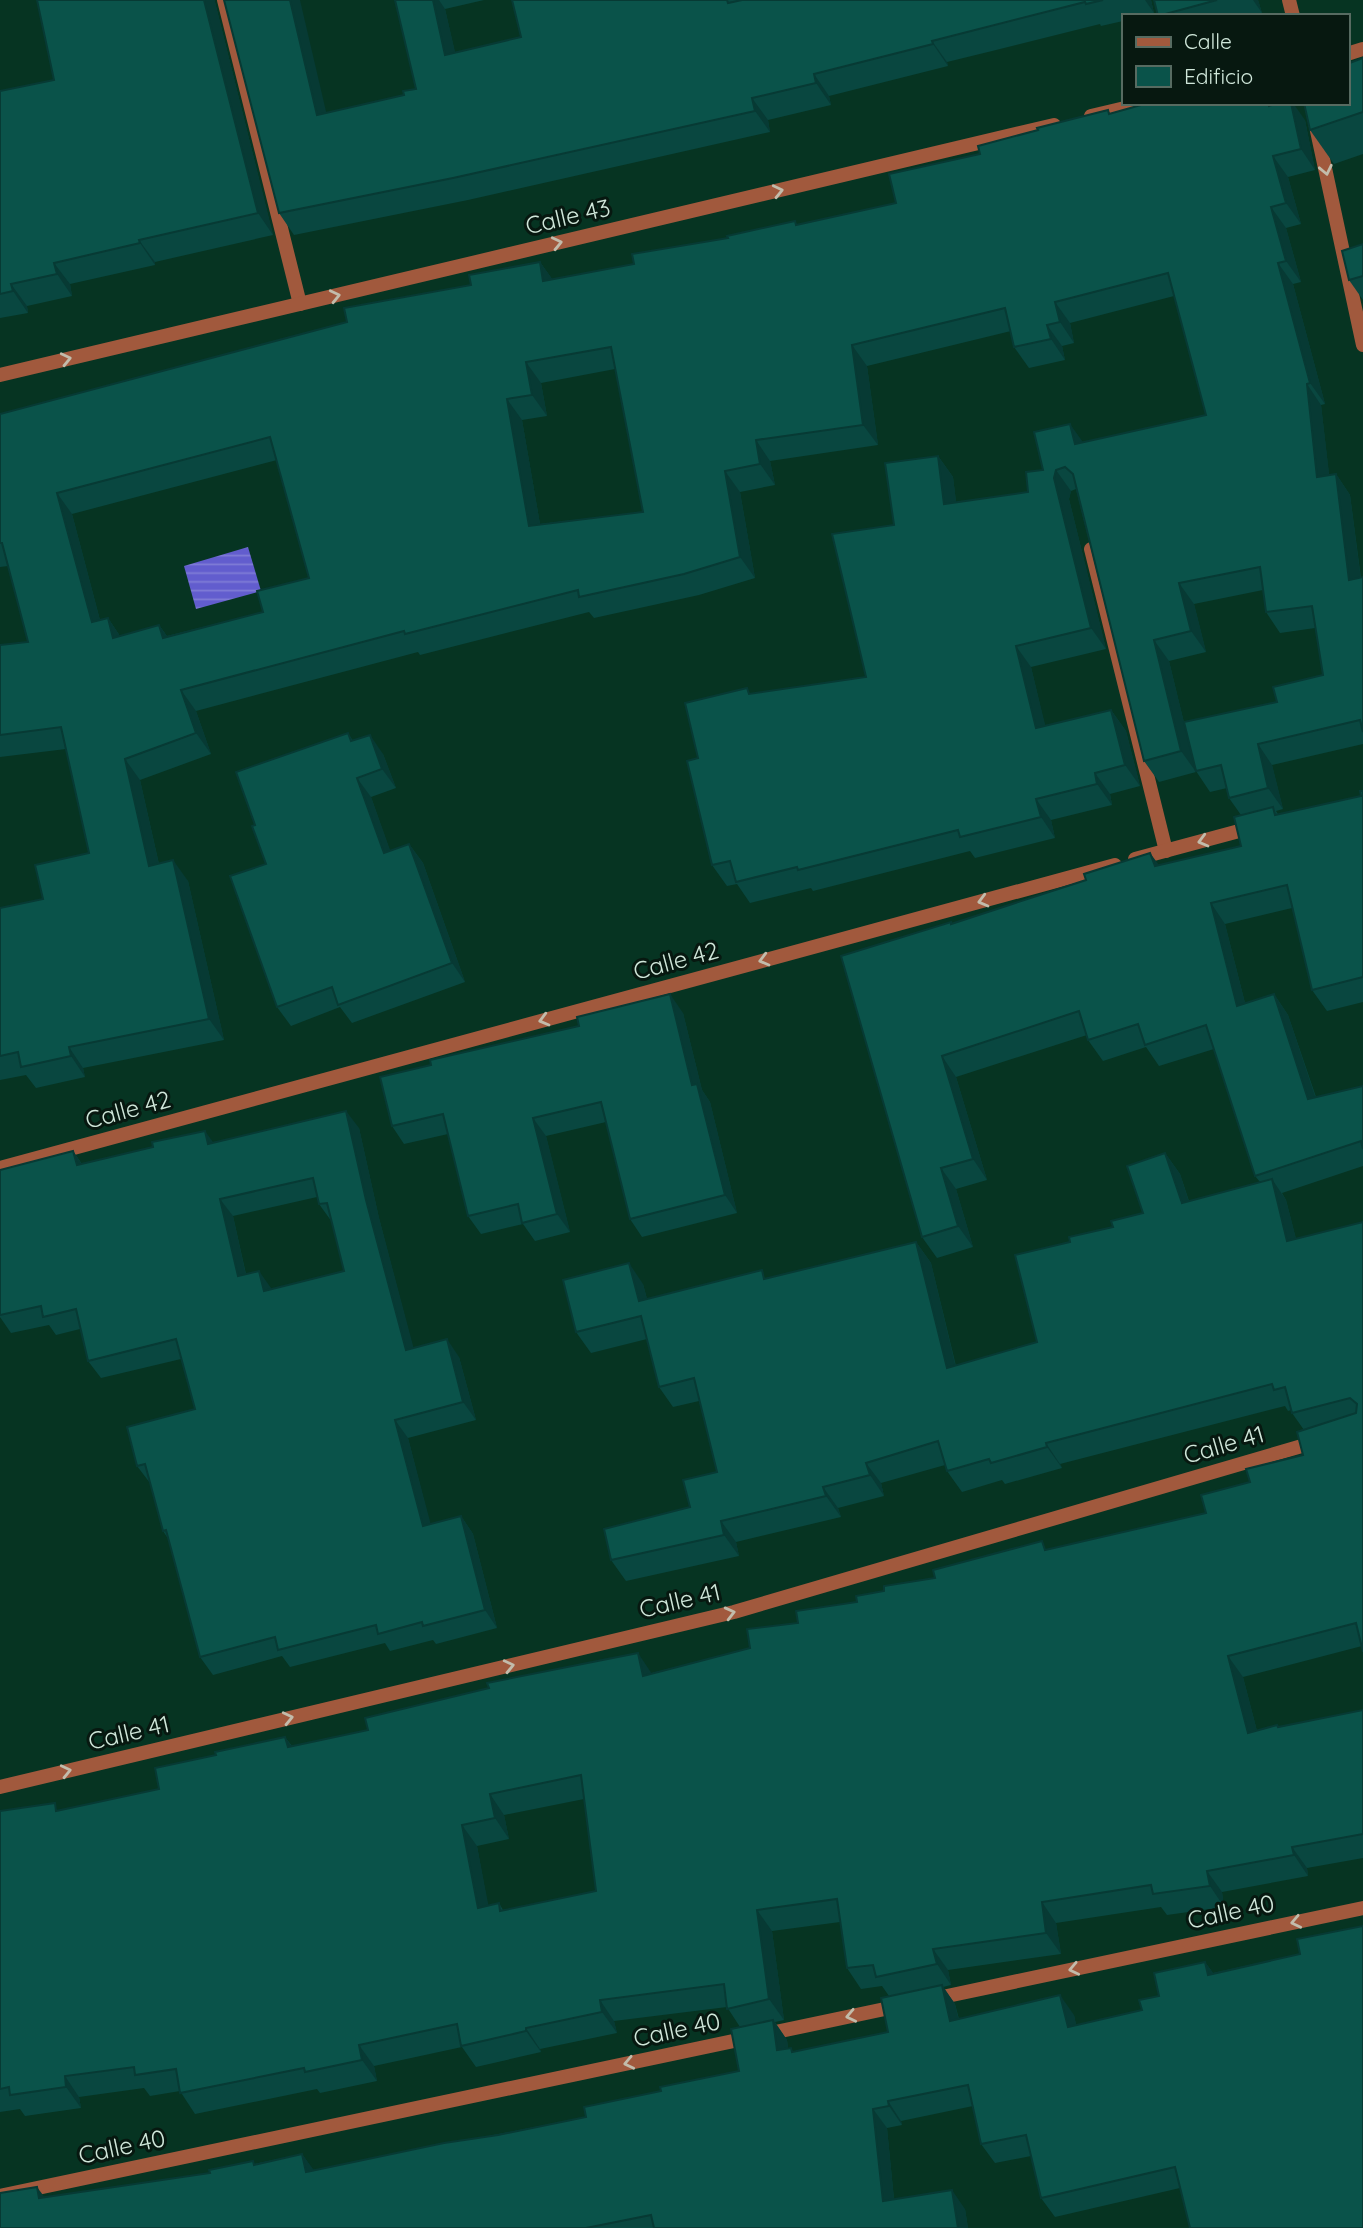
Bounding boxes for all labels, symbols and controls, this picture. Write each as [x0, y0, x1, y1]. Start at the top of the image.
legend [1122, 14, 1349, 105]
text: Calle [1184, 28, 1232, 54]
text: Edificio [1184, 63, 1253, 89]
one-way arrow [1317, 164, 1332, 176]
one-way arrow [772, 184, 784, 199]
street label: Calle 43 [522, 192, 613, 240]
one-way arrow [551, 237, 563, 251]
one-way arrow [329, 290, 341, 304]
one-way arrow [60, 353, 72, 368]
one-way arrow [1197, 833, 1209, 847]
one-way arrow [977, 892, 989, 907]
street label: Calle 42 [630, 934, 722, 986]
one-way arrow [758, 952, 770, 967]
one-way arrow [538, 1012, 550, 1026]
street label: Calle 42 [82, 1083, 174, 1135]
street label: Calle 41 [1180, 1418, 1268, 1470]
street label: Calle 41 [636, 1576, 723, 1624]
one-way arrow [724, 1607, 736, 1621]
one-way arrow [503, 1660, 515, 1674]
street label: Calle 41 [85, 1708, 172, 1756]
one-way arrow [282, 1712, 294, 1726]
one-way arrow [60, 1765, 72, 1779]
street label: Calle 40 [1185, 1887, 1277, 1935]
one-way arrow [1290, 1913, 1302, 1928]
one-way arrow [1068, 1961, 1080, 1976]
street label: Calle 40 [631, 2005, 723, 2053]
one-way arrow [845, 2008, 857, 2023]
one-way arrow [623, 2055, 635, 2070]
street label: Calle 40 [76, 2122, 168, 2170]

